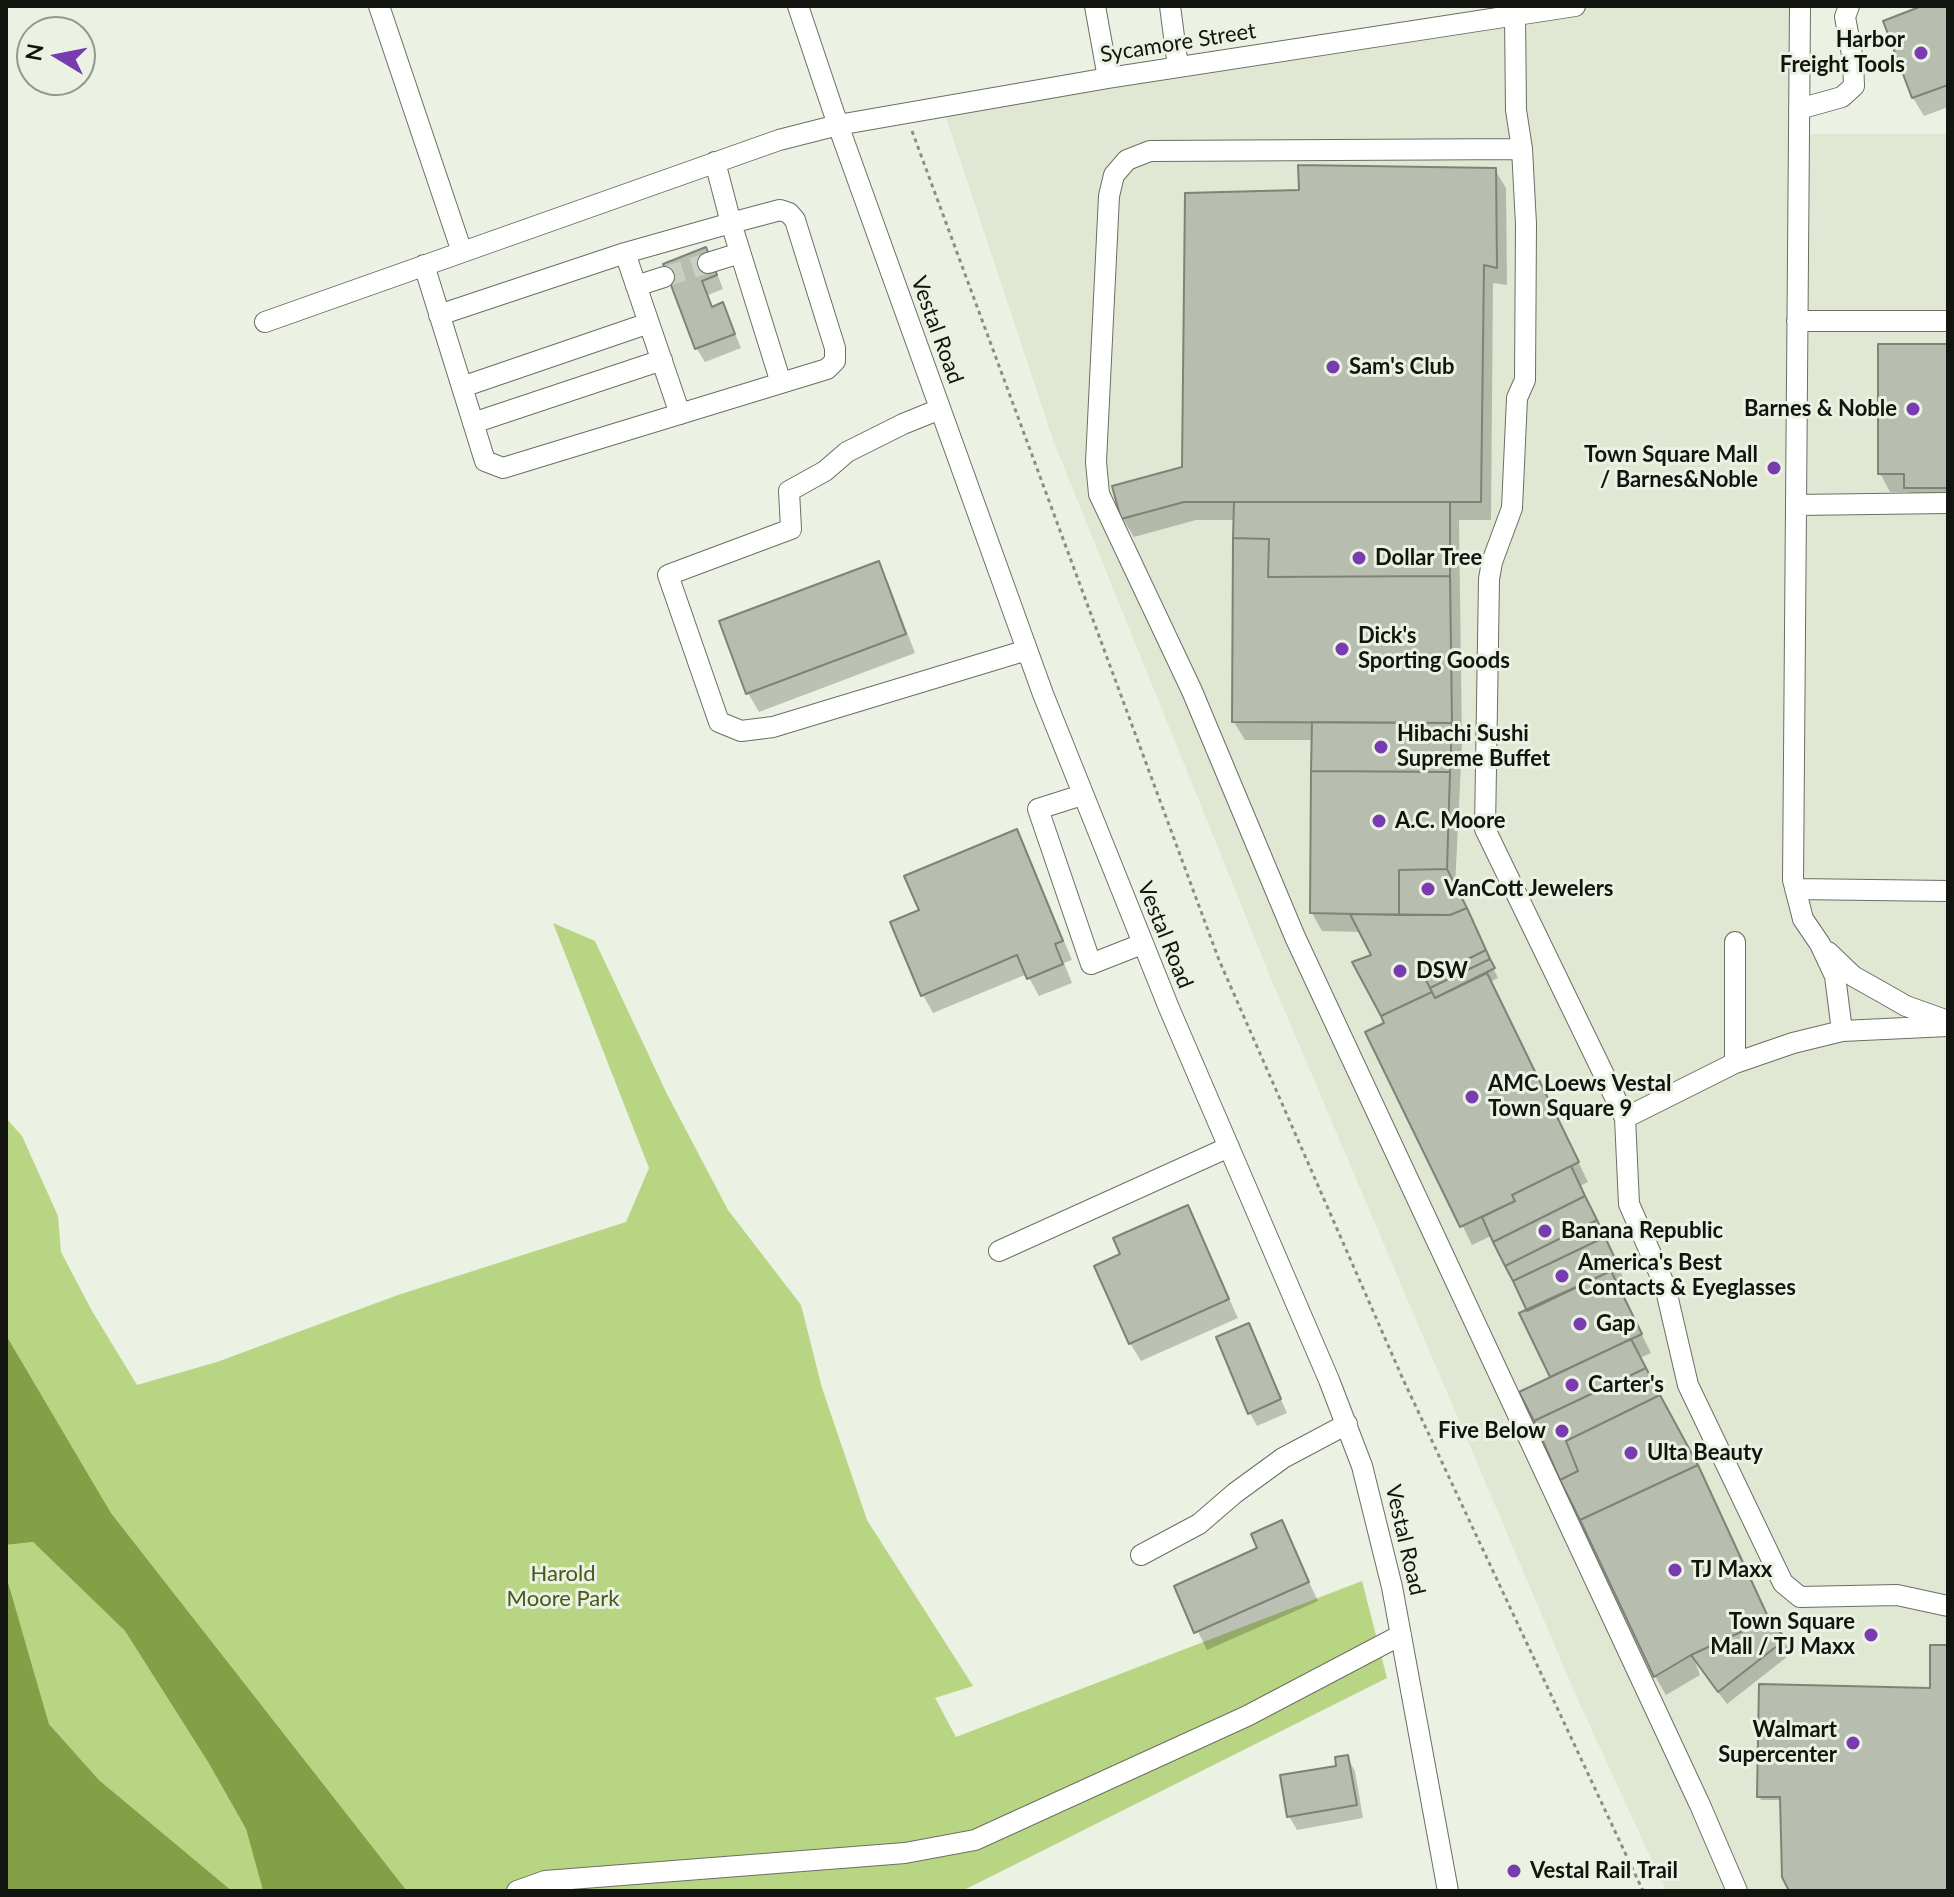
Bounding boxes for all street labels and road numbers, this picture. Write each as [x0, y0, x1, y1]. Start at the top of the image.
street label: Sycamore Street [1098, 18, 1258, 68]
street label: Vestal Road [905, 272, 969, 388]
street label: Vestal Road [1132, 878, 1198, 992]
street label: Vestal Road [1379, 1482, 1431, 1598]

